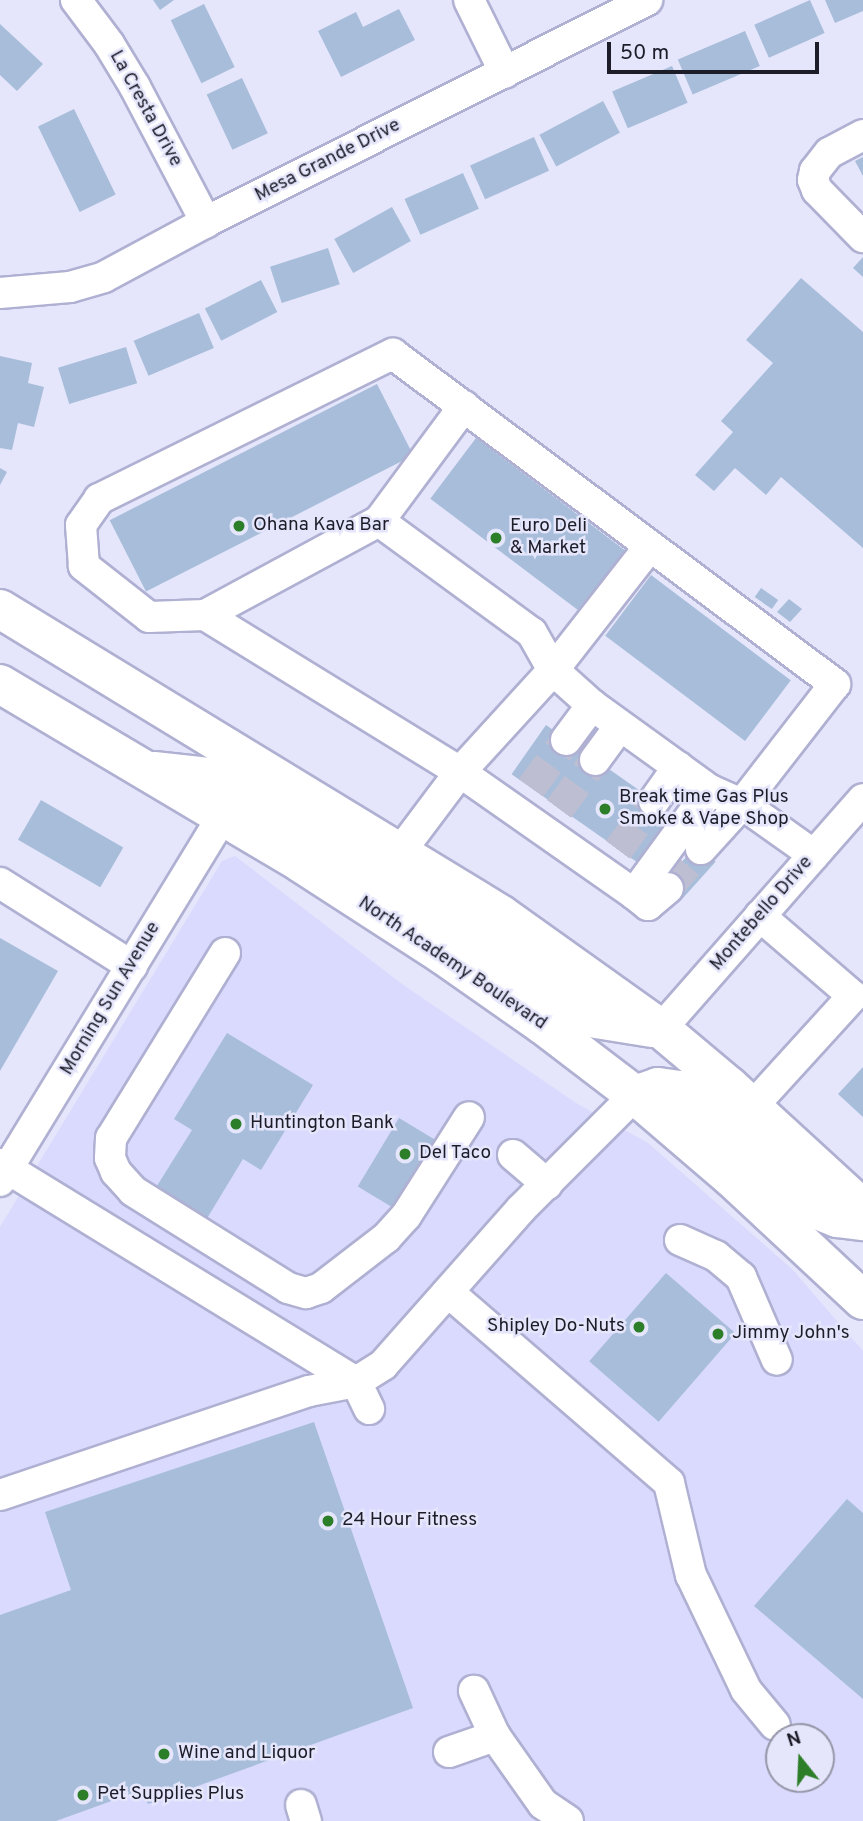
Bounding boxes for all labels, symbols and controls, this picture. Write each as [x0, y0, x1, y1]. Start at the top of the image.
scale bar [611, 28, 823, 72]
text: 50 m [620, 40, 669, 67]
street label: La Cresta Drive [104, 47, 186, 171]
street label: Mesa Grande Drive [251, 114, 405, 208]
place label: Ohana Kava Bar [253, 515, 389, 537]
place label: Euro Deli & Market [510, 516, 587, 560]
marker: Ohana Kava Bar [231, 518, 247, 534]
marker: Euro Deli & Market [488, 530, 504, 546]
place label: Break time Gas Plus Smoke & Vape Shop [619, 787, 790, 831]
marker: Break time Gas Plus Smoke & Vape Shop [597, 801, 613, 817]
street label: Montebello Drive [706, 852, 818, 976]
street label: North Academy Boulevard [353, 892, 551, 1036]
street label: Morning Sun Avenue [56, 918, 166, 1080]
place label: Huntington Bank [250, 1113, 394, 1135]
marker: Huntington Bank [228, 1116, 244, 1132]
place label: Del Taco [419, 1143, 492, 1165]
marker: Del Taco [397, 1146, 413, 1162]
place label: Shipley Do-Nuts [487, 1316, 625, 1338]
marker: Shipley Do-Nuts [631, 1319, 647, 1335]
place label: Jimmy John's [732, 1323, 850, 1345]
marker: Jimmy John's [710, 1326, 726, 1342]
place label: 24 Hour Fitness [342, 1510, 477, 1532]
marker: 24 Hour Fitness [320, 1513, 336, 1529]
north arrow [765, 1723, 835, 1793]
text: N [784, 1726, 804, 1753]
place label: Wine and Liquor [178, 1743, 315, 1765]
marker: Wine and Liquor [156, 1746, 172, 1762]
place label: Pet Supplies Plus [97, 1784, 244, 1806]
marker: Pet Supplies Plus [75, 1787, 91, 1803]

